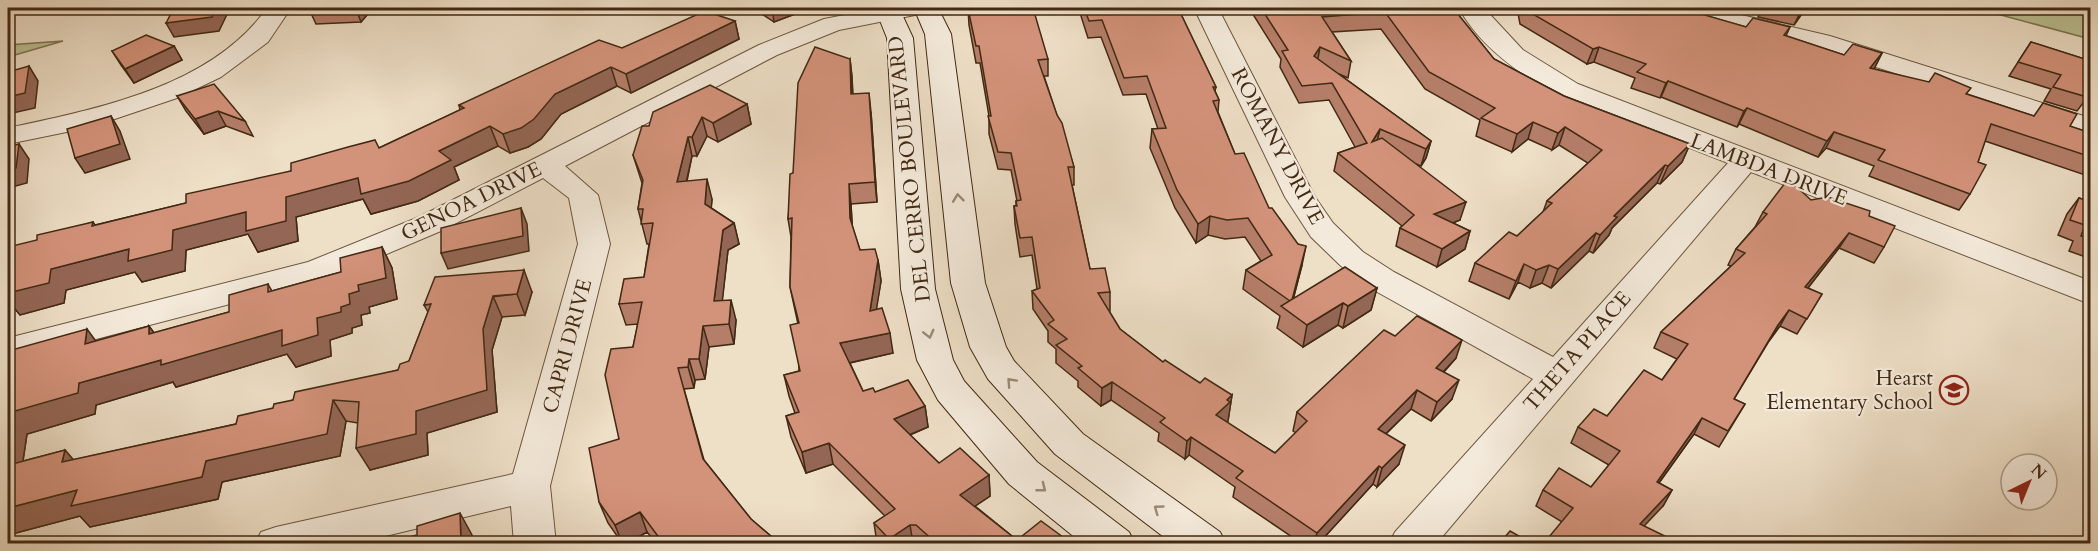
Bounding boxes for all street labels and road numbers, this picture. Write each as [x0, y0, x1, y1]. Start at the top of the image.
street label: DEL CERRO BOULEVARD [881, 34, 938, 303]
street label: ROMANY DRIVE [1224, 63, 1331, 230]
street label: LAMBDA DRIVE [1686, 126, 1852, 213]
street label: GENOA DRIVE [396, 155, 547, 248]
street label: CAPRI DRIVE [536, 276, 599, 417]
street label: THETA PLACE [1517, 285, 1638, 418]

